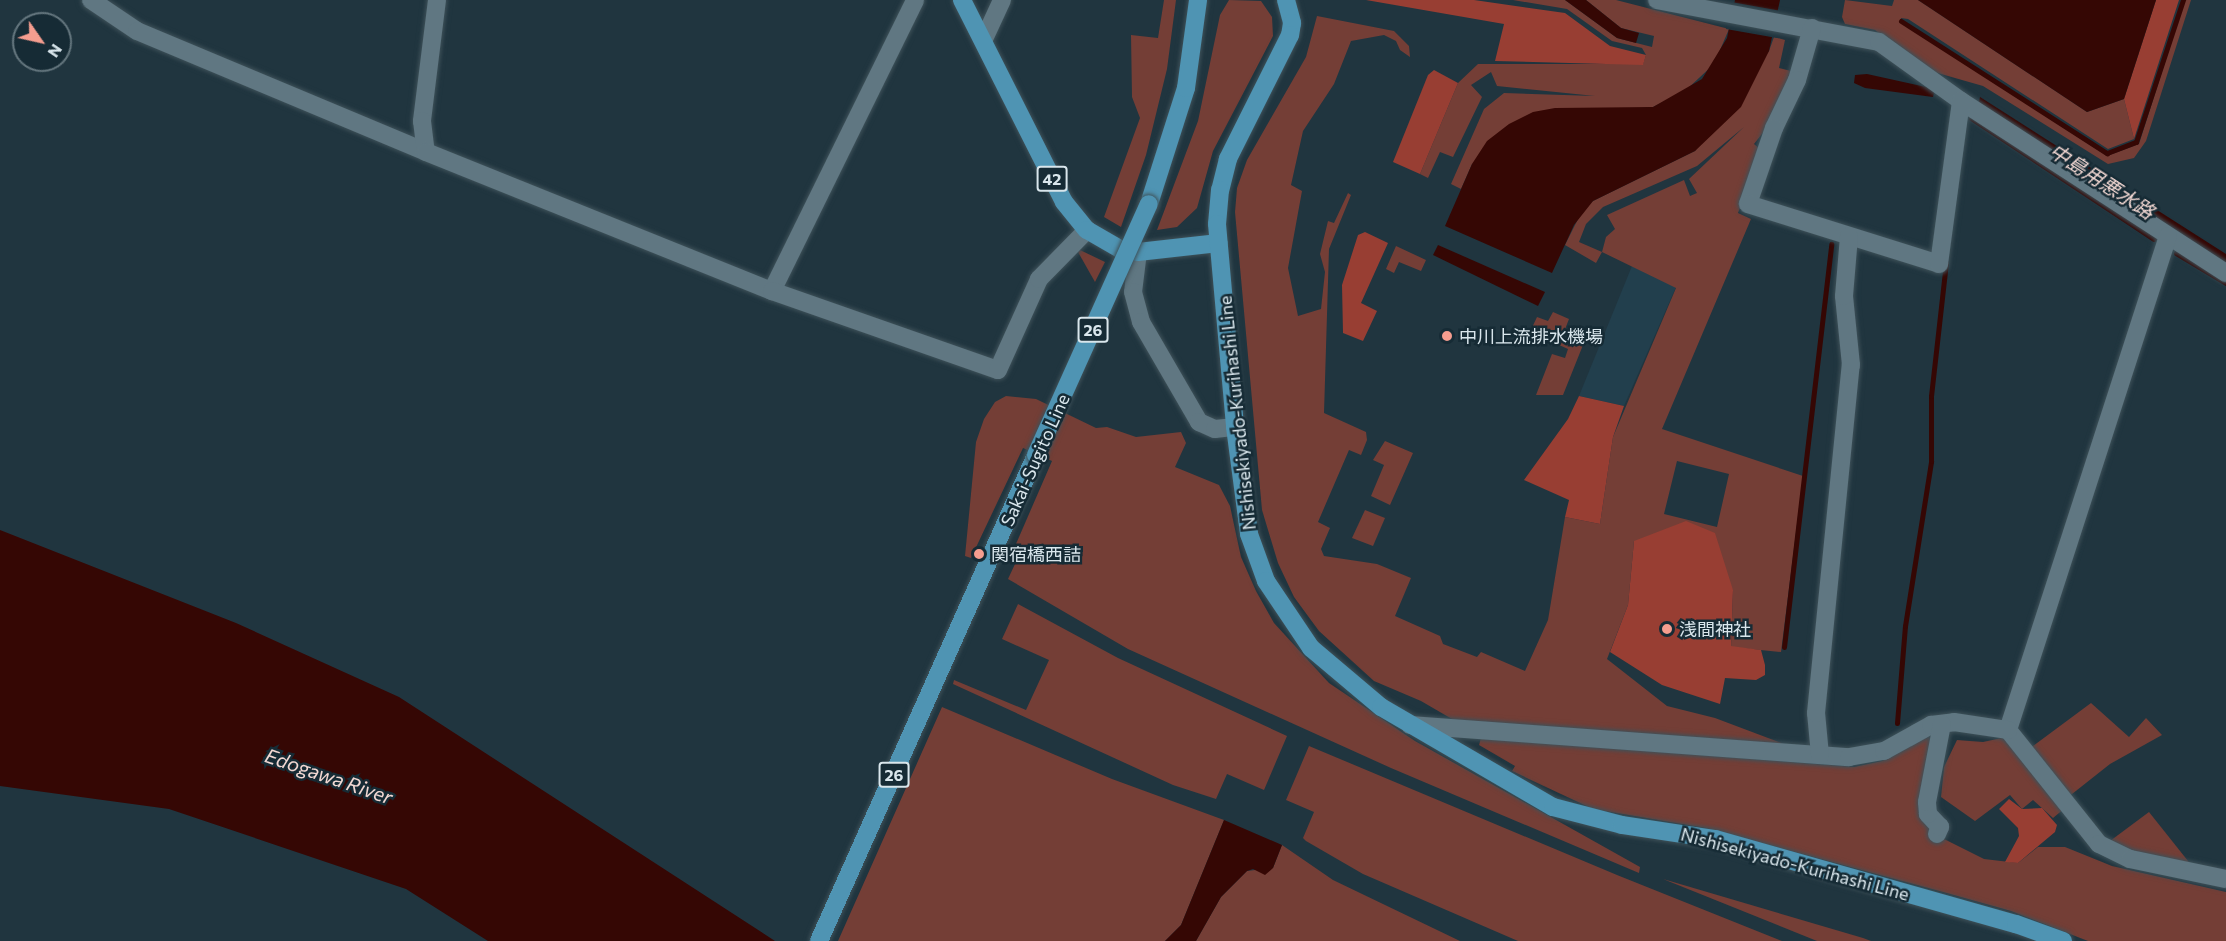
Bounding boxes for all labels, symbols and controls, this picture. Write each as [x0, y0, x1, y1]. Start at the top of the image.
north arrow [12, 12, 72, 72]
text: N [44, 41, 67, 62]
water label: 中島用悪水路 [2045, 138, 2159, 224]
road number: 42 [1036, 166, 1068, 192]
street label: Nishisekiyado-Kurihashi Line [1214, 295, 1260, 531]
road number: 26 [1076, 317, 1110, 343]
place label: 中川上流排水機場 [1459, 325, 1603, 347]
marker: 中川上流排水機場 [1440, 329, 1454, 343]
street label: Sakai-Sugito Line [996, 390, 1074, 530]
place label: 関宿橋西詰 [991, 543, 1081, 565]
marker: 関宿橋西詰 [972, 547, 986, 561]
place label: 浅間神社 [1679, 618, 1751, 640]
marker: 浅間神社 [1660, 622, 1674, 636]
water label: Edogawa River [262, 743, 396, 809]
road number: 26 [878, 762, 910, 788]
street label: Nishisekiyado-Kurihashi Line [1678, 823, 1912, 905]

